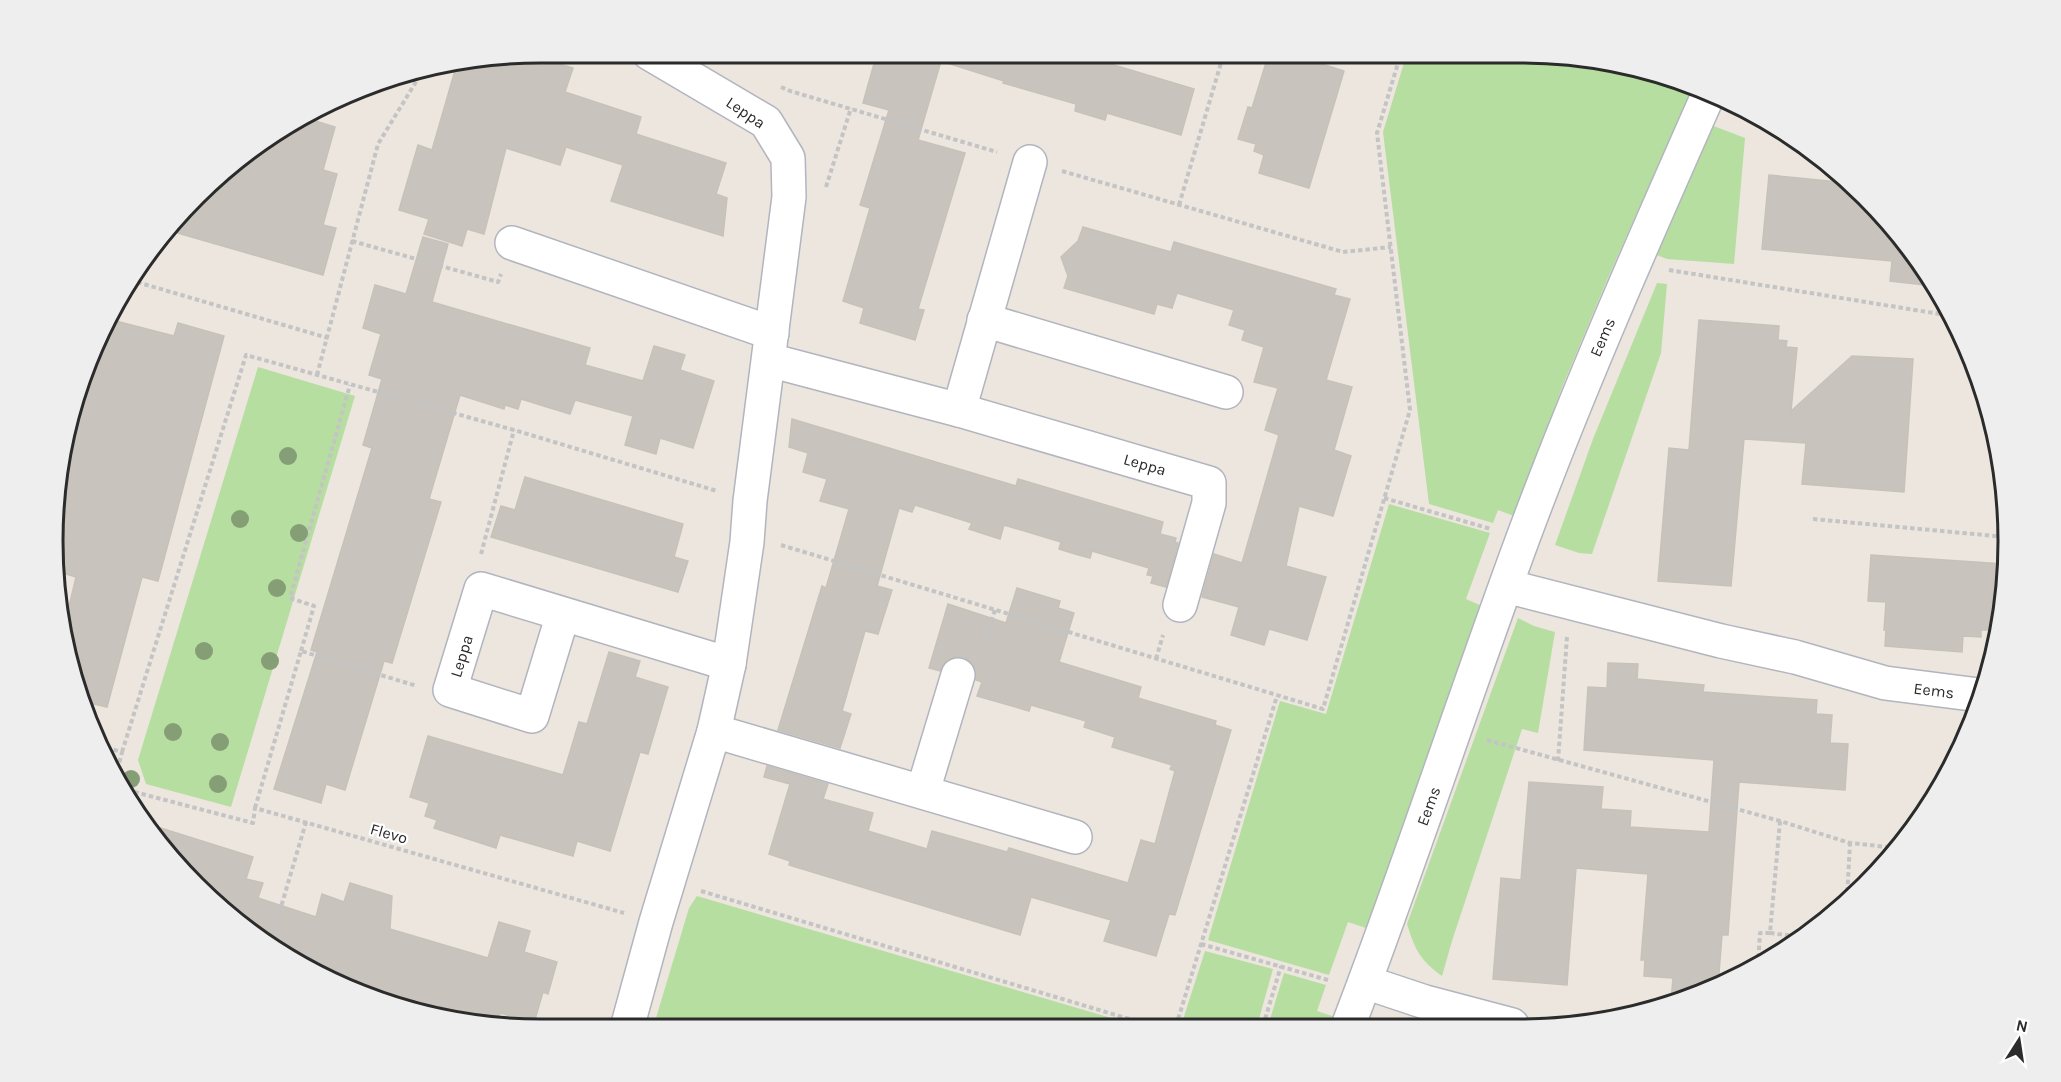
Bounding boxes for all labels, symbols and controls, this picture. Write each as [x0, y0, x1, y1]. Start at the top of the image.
street label: Leppa [722, 92, 769, 132]
street label: Eems [1586, 315, 1619, 360]
street label: Leppa [1121, 449, 1168, 480]
street label: Leppa [446, 633, 477, 680]
street label: Eems [1913, 679, 1955, 702]
street label: Eems [1413, 784, 1444, 828]
street label: Flevo [368, 819, 410, 848]
north arrow [1989, 1010, 2049, 1070]
text: N [2014, 1015, 2030, 1036]

